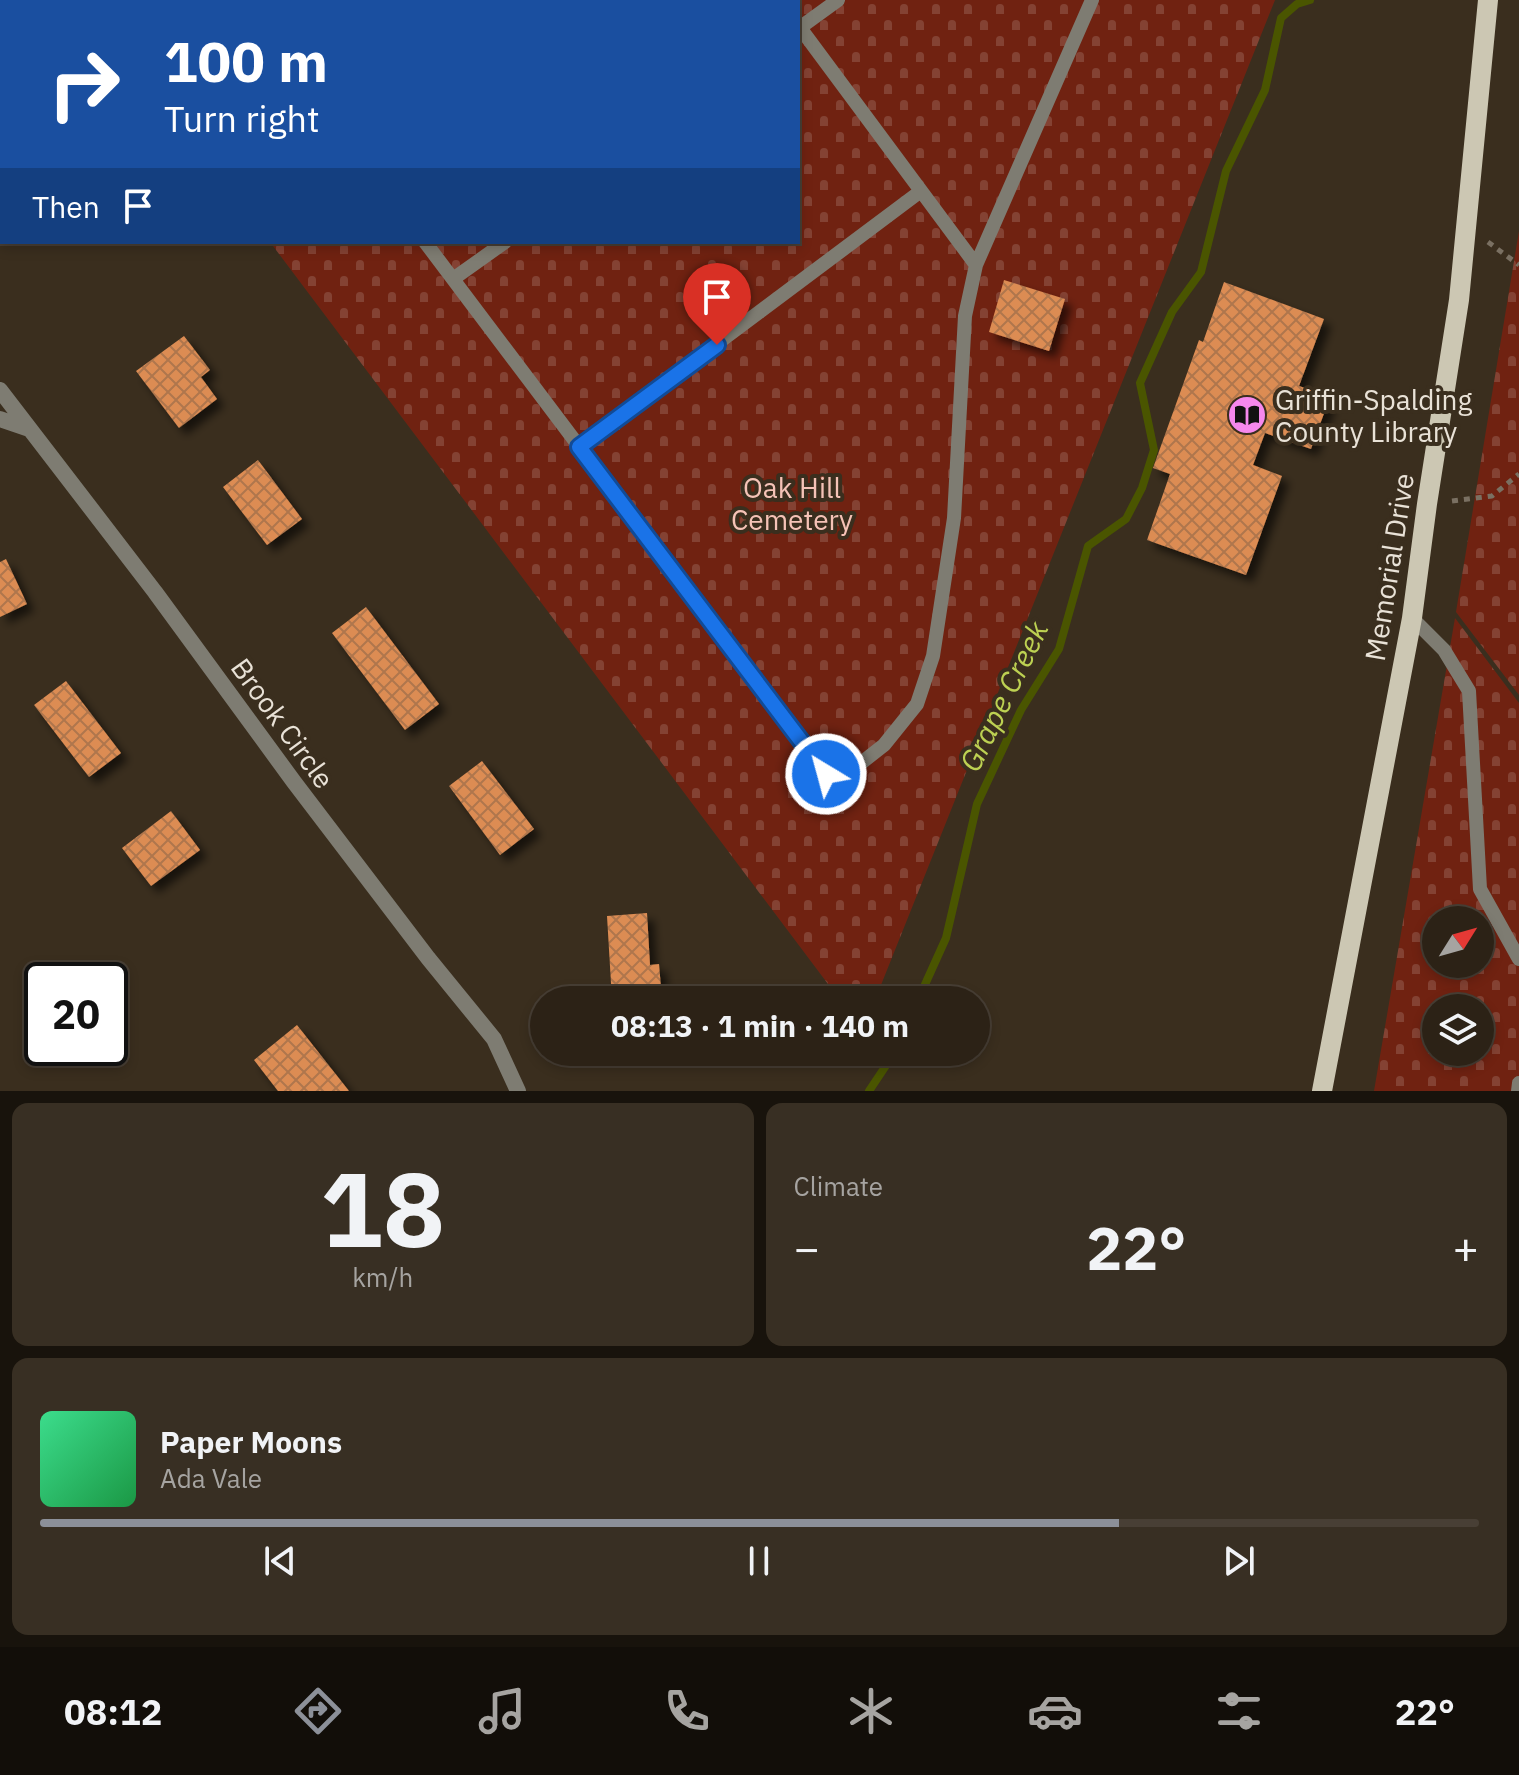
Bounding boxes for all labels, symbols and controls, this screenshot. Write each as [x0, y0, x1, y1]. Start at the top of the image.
text: 100 m [164, 25, 328, 97]
icon: right [32, 32, 136, 136]
text: Turn right [164, 95, 320, 142]
icon: arrive [116, 184, 160, 228]
text: Then [32, 187, 100, 226]
pin [683, 263, 751, 345]
icon: arrive [695, 275, 739, 319]
place label: Griffin-Spalding County Library [1275, 381, 1472, 450]
library icon: Griffin-Spalding County Library [1226, 394, 1268, 436]
park label: Oak Hill Cemetery [731, 469, 853, 538]
street label: Memorial Drive [1356, 470, 1422, 664]
water label: Grape Creek [950, 614, 1056, 778]
street label: Brook Circle [223, 650, 343, 796]
position arrow [784, 732, 868, 816]
north arrow [1422, 906, 1494, 978]
map controls [1422, 906, 1494, 1066]
speed limit sign: 20 [24, 962, 128, 1066]
button: layers [1422, 994, 1494, 1066]
text: 08:13 · 1 min · 140 m [611, 1006, 909, 1045]
text: 18 [320, 1140, 445, 1276]
text: Climate [794, 1169, 883, 1203]
text: 22° [1086, 1208, 1186, 1287]
text: − [794, 1219, 820, 1276]
text: + [1453, 1219, 1479, 1276]
text: km/h [352, 1260, 413, 1294]
text: Paper Moons [160, 1422, 342, 1461]
text: Ada Vale [160, 1461, 262, 1495]
icon: previous [258, 1539, 302, 1583]
icon: pause [737, 1539, 781, 1583]
icon: next [1217, 1539, 1261, 1583]
icon: directions [290, 1683, 346, 1739]
icon: music [474, 1683, 530, 1739]
icon: phone [659, 1683, 715, 1739]
icon: climate [843, 1683, 899, 1739]
icon: car [1027, 1683, 1083, 1739]
icon: filters [1211, 1683, 1267, 1739]
text: 08:12 [64, 1688, 162, 1735]
text: 22° [1395, 1688, 1455, 1735]

